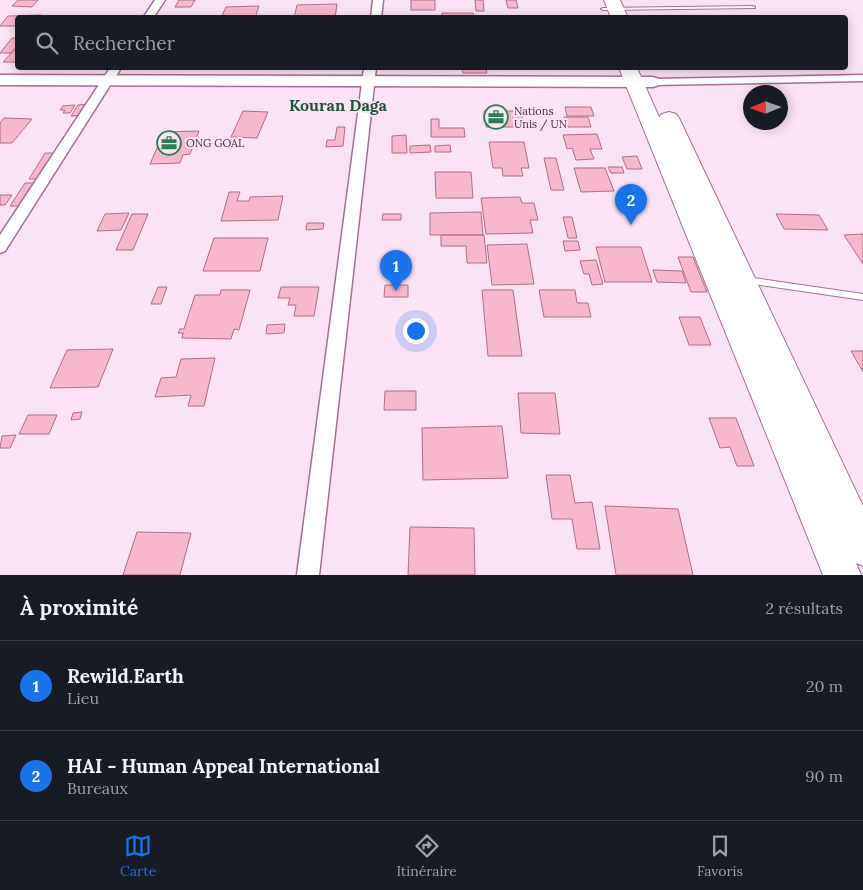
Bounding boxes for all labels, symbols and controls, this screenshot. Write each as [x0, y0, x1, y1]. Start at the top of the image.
search box [15, 15, 848, 70]
icon: search [33, 29, 61, 57]
text: Rechercher [73, 31, 175, 55]
north arrow [743, 85, 788, 130]
district label: Kouran Daga [289, 95, 388, 115]
office icon: Nations Unis / UN [483, 104, 509, 130]
place label: Nations Unis / UN [514, 104, 567, 132]
office icon: ONG GOAL [156, 130, 182, 156]
place label: ONG GOAL [186, 136, 245, 150]
pin: 2 [615, 184, 647, 225]
pin: 1 [380, 250, 412, 291]
your location [403, 318, 429, 344]
text: À proximité [20, 594, 138, 621]
text: 2 résultats [765, 598, 843, 618]
text: Rewild.Earth [67, 664, 184, 688]
text: 1 [33, 676, 39, 696]
text: 20 m [806, 676, 843, 696]
text: Lieu [67, 688, 99, 708]
text: HAI - Human Appeal International [67, 754, 380, 778]
text: 2 [32, 766, 40, 786]
text: 90 m [805, 766, 843, 786]
text: Bureaux [67, 778, 128, 798]
tab: Carte [120, 832, 156, 880]
tab: Itinéraire [396, 832, 457, 880]
tab: Favoris [697, 832, 743, 880]

